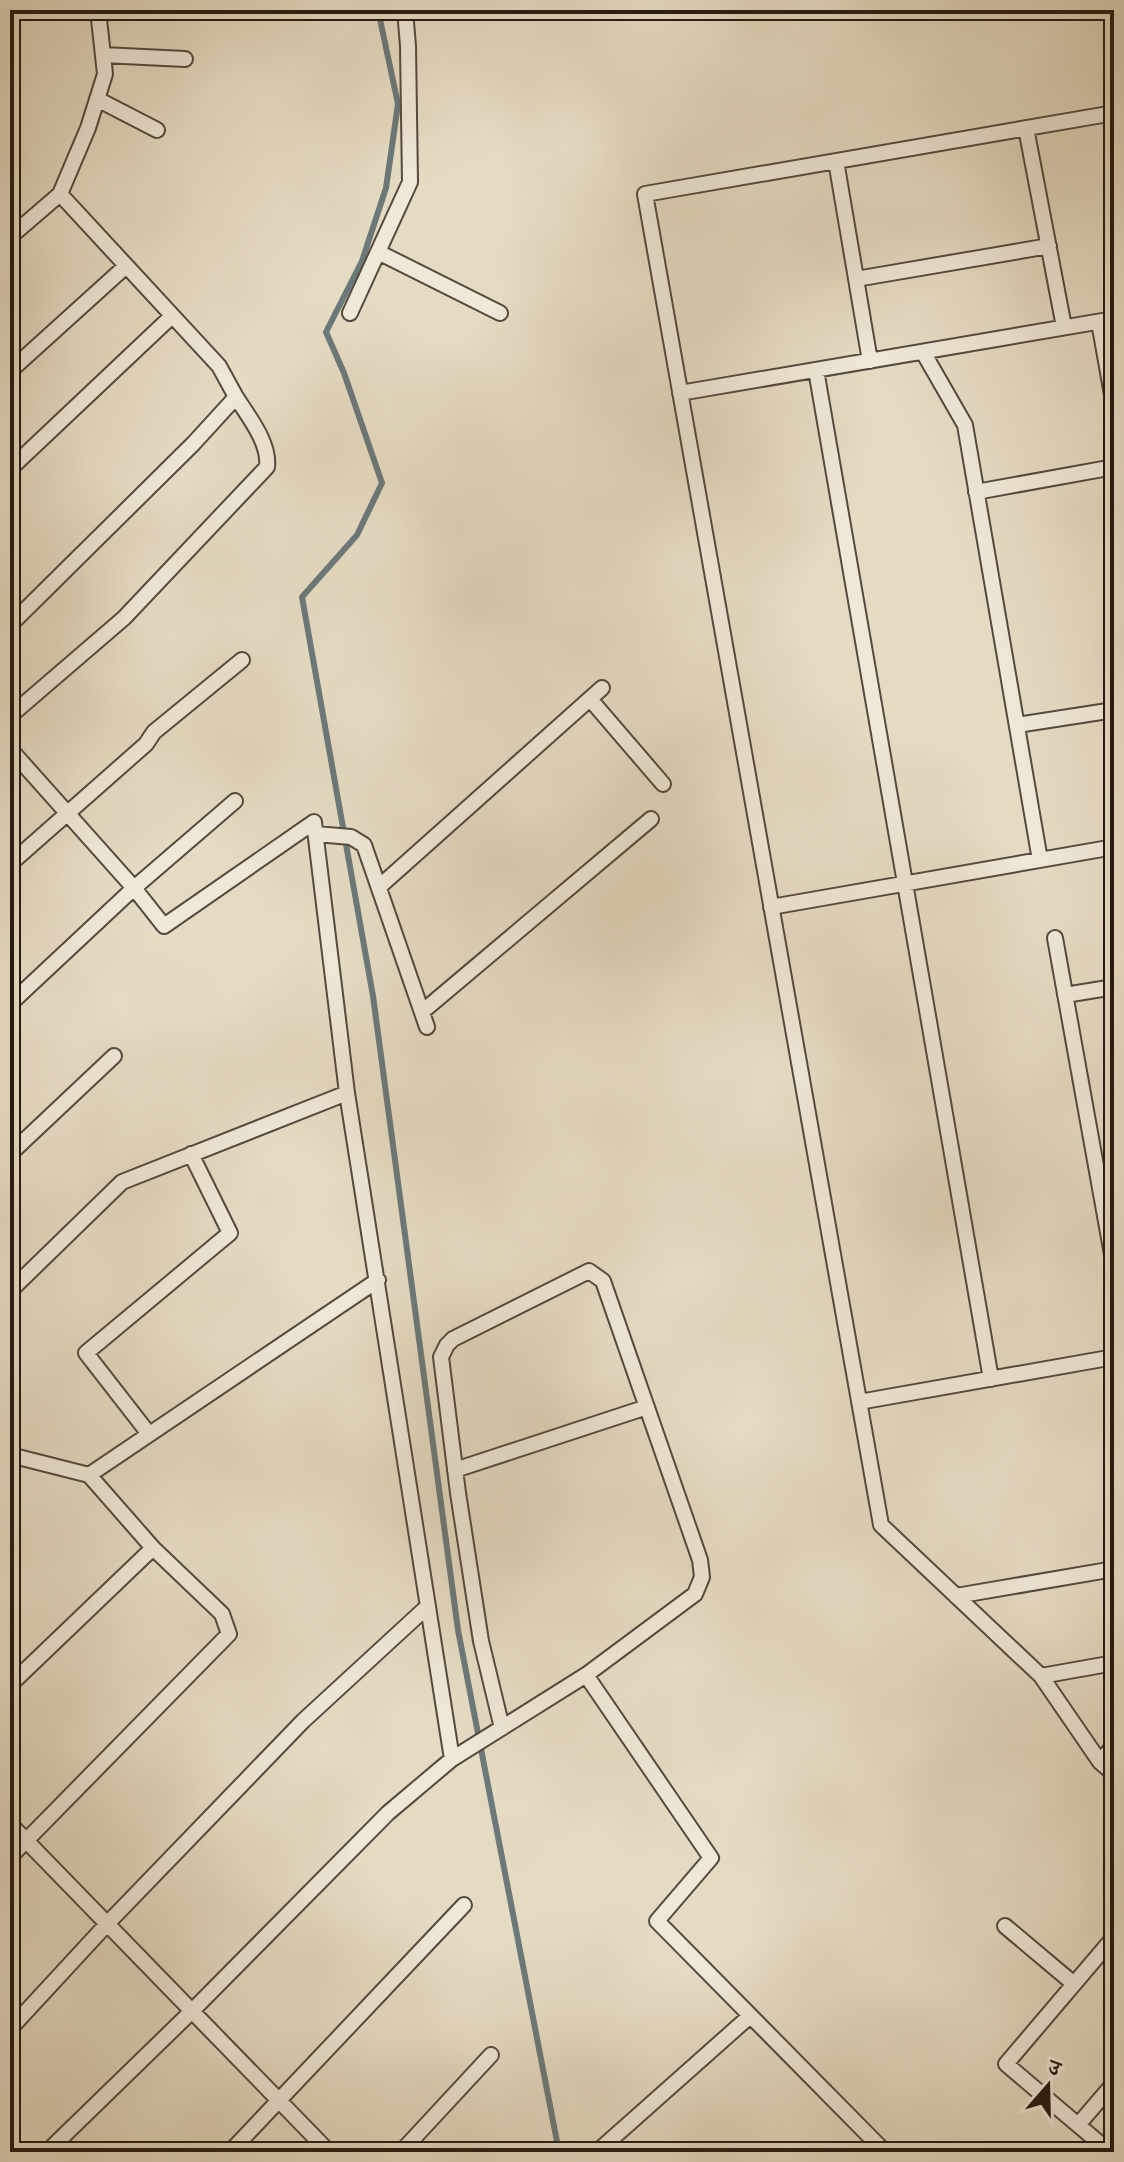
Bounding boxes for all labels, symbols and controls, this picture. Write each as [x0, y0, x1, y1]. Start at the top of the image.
north arrow [1008, 2046, 1088, 2126]
text: उ [1042, 2050, 1067, 2085]

